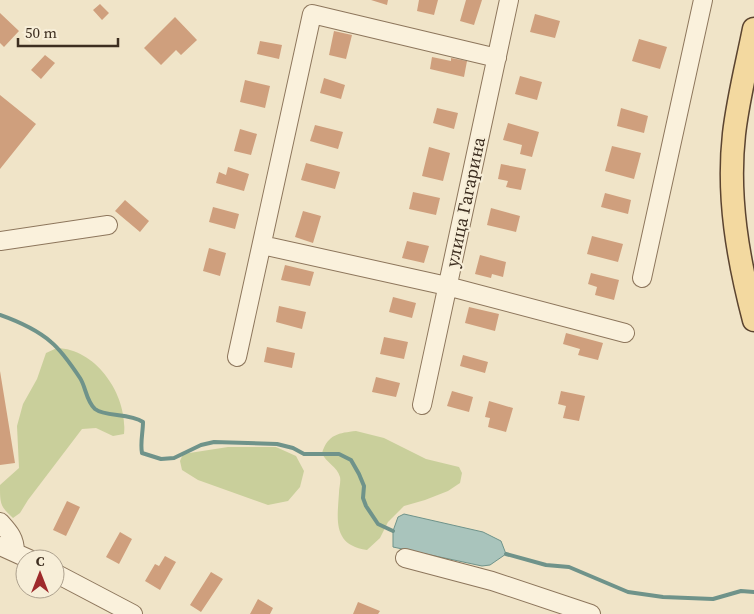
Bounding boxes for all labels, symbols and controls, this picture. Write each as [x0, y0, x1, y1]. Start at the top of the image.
scale bar [18, 15, 118, 47]
text: 50 m [25, 22, 57, 43]
street label: улица Гагарина [439, 134, 491, 270]
north arrow [15, 549, 65, 599]
text: С [36, 551, 45, 571]

